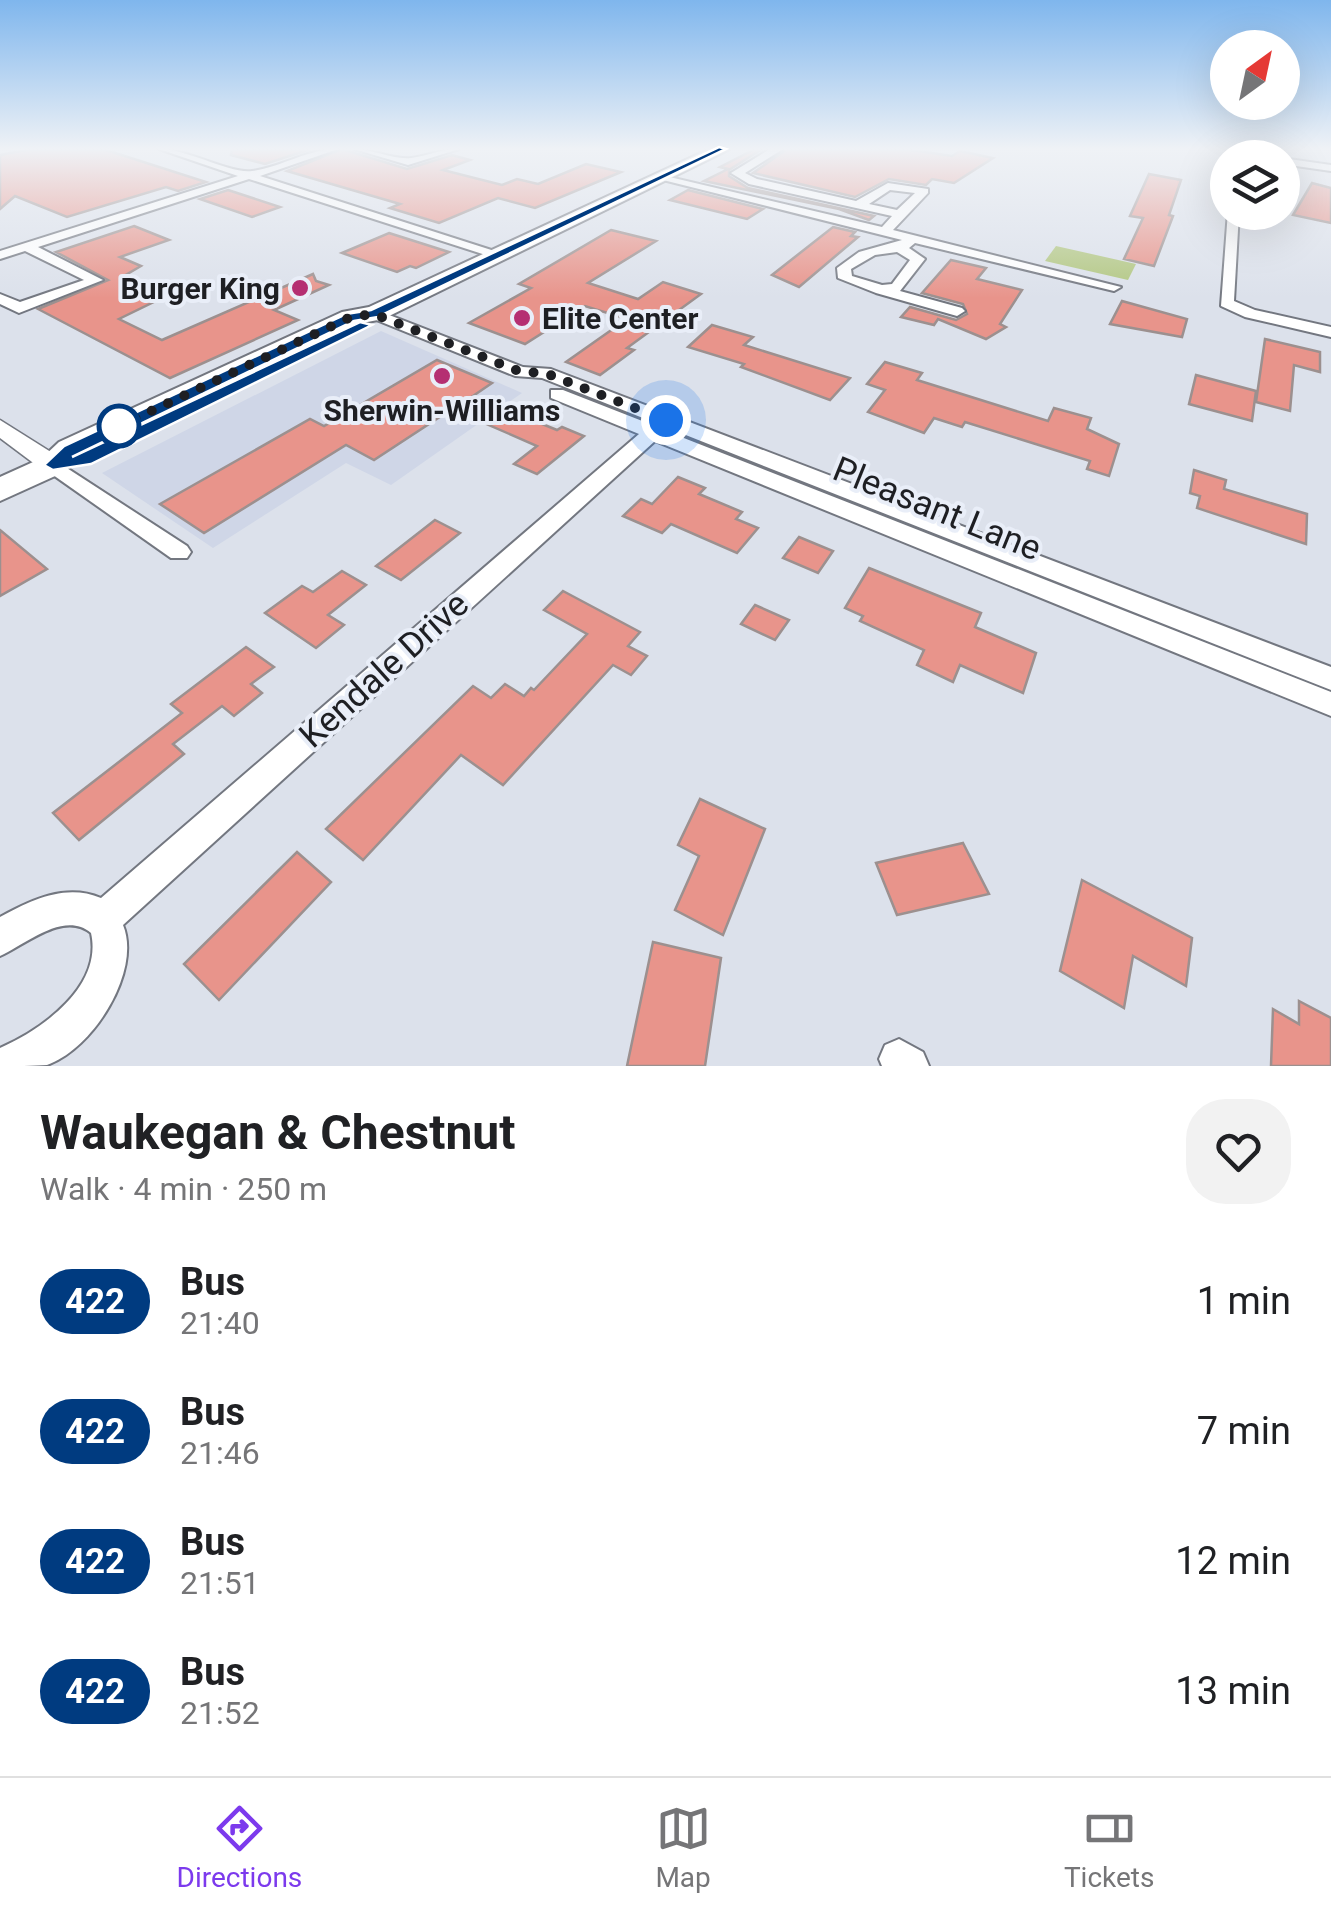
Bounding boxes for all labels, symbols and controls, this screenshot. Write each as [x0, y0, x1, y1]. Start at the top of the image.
north arrow [1210, 30, 1300, 120]
map controls [1210, 30, 1300, 230]
button: layers [1210, 140, 1300, 230]
place label: Burger King [121, 271, 280, 306]
marker: Burger King [289, 277, 311, 299]
place label: Elite Center [542, 301, 699, 336]
marker: Elite Center [511, 307, 533, 329]
marker: Sherwin-Williams [431, 365, 453, 387]
place label: Sherwin-Williams [324, 393, 560, 428]
your location [641, 395, 691, 445]
unlabelled marker [98, 405, 140, 447]
street label: Pleasant Lane [827, 449, 1047, 569]
street label: Kendale Drive [291, 584, 477, 756]
button: heart [1186, 1099, 1291, 1204]
text: Waukegan & Chestnut [40, 1104, 515, 1161]
text: Walk · 4 min · 250 m [40, 1170, 327, 1208]
text: Bus [180, 1260, 245, 1304]
text: 1 min [1197, 1279, 1291, 1323]
text: 422 [65, 1281, 125, 1322]
text: 21:40 [180, 1304, 260, 1342]
text: Bus [180, 1390, 245, 1434]
text: 7 min [1197, 1409, 1291, 1453]
text: 422 [65, 1411, 125, 1452]
text: 21:46 [180, 1434, 260, 1472]
text: Bus [180, 1520, 245, 1564]
text: 12 min [1175, 1539, 1291, 1583]
text: 422 [65, 1541, 125, 1582]
text: 21:51 [180, 1564, 260, 1602]
text: Bus [180, 1650, 245, 1694]
text: 13 min [1175, 1669, 1291, 1713]
text: 422 [65, 1671, 125, 1712]
text: 21:52 [180, 1694, 260, 1732]
tab: Directions [177, 1801, 302, 1894]
tab: Map [655, 1801, 711, 1894]
tab: Tickets [1064, 1801, 1154, 1894]

